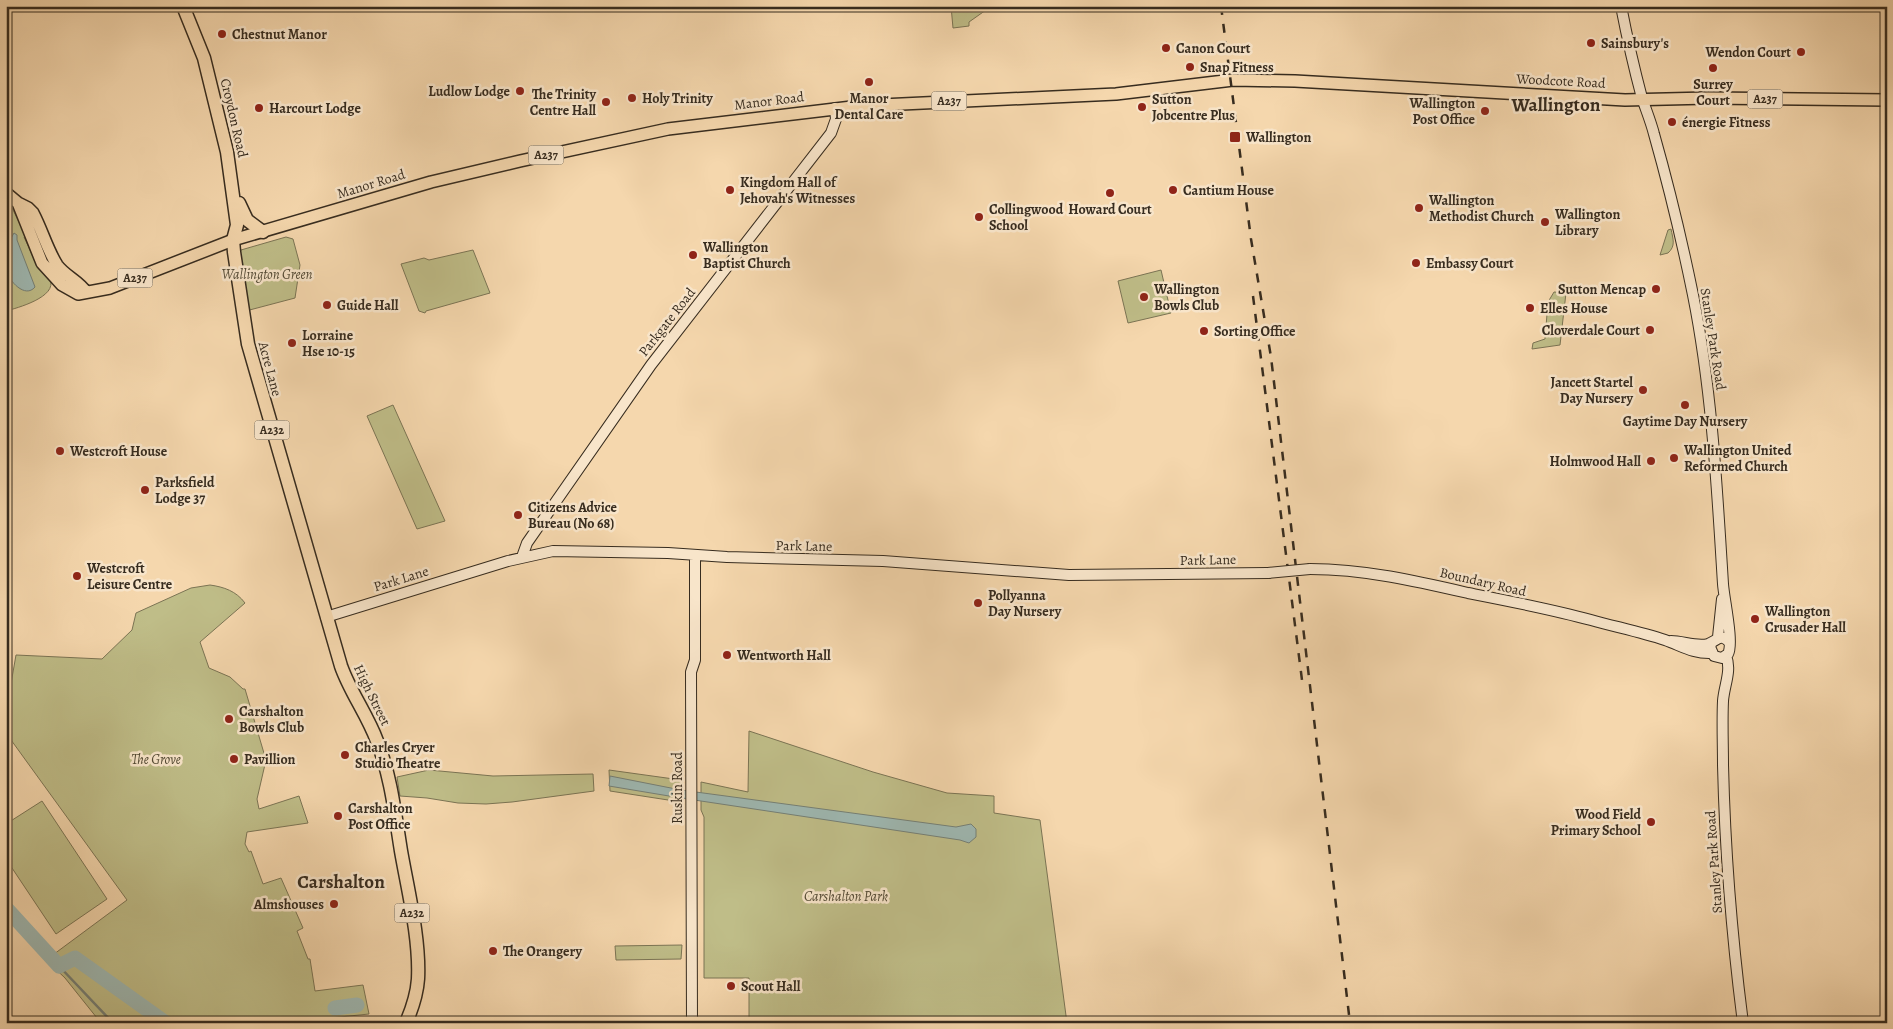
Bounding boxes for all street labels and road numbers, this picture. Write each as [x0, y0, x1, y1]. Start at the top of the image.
street label: Woodcote Road [1515, 69, 1606, 93]
street label: Croydon Road [216, 77, 252, 160]
street label: Manor Road [733, 87, 805, 115]
road number: A237 [1748, 90, 1782, 108]
road number: A237 [932, 92, 966, 110]
road number: A237 [528, 146, 564, 164]
street label: Manor Road [335, 165, 408, 203]
road number: A237 [118, 268, 152, 288]
street label: Parkgate Road [634, 283, 700, 360]
street label: Stanley Park Road [1696, 287, 1731, 392]
street label: Acre Lane [253, 339, 286, 398]
road number: A232 [254, 420, 290, 440]
street label: Park Lane [776, 536, 832, 556]
street label: Park Lane [1180, 550, 1236, 570]
street label: Park Lane [371, 562, 431, 596]
street label: Boundary Road [1438, 563, 1529, 601]
street label: High Street [349, 661, 395, 729]
street label: Ruskin Road [668, 752, 687, 824]
street label: Stanley Park Road [1701, 809, 1727, 914]
road number: A232 [394, 904, 430, 922]

